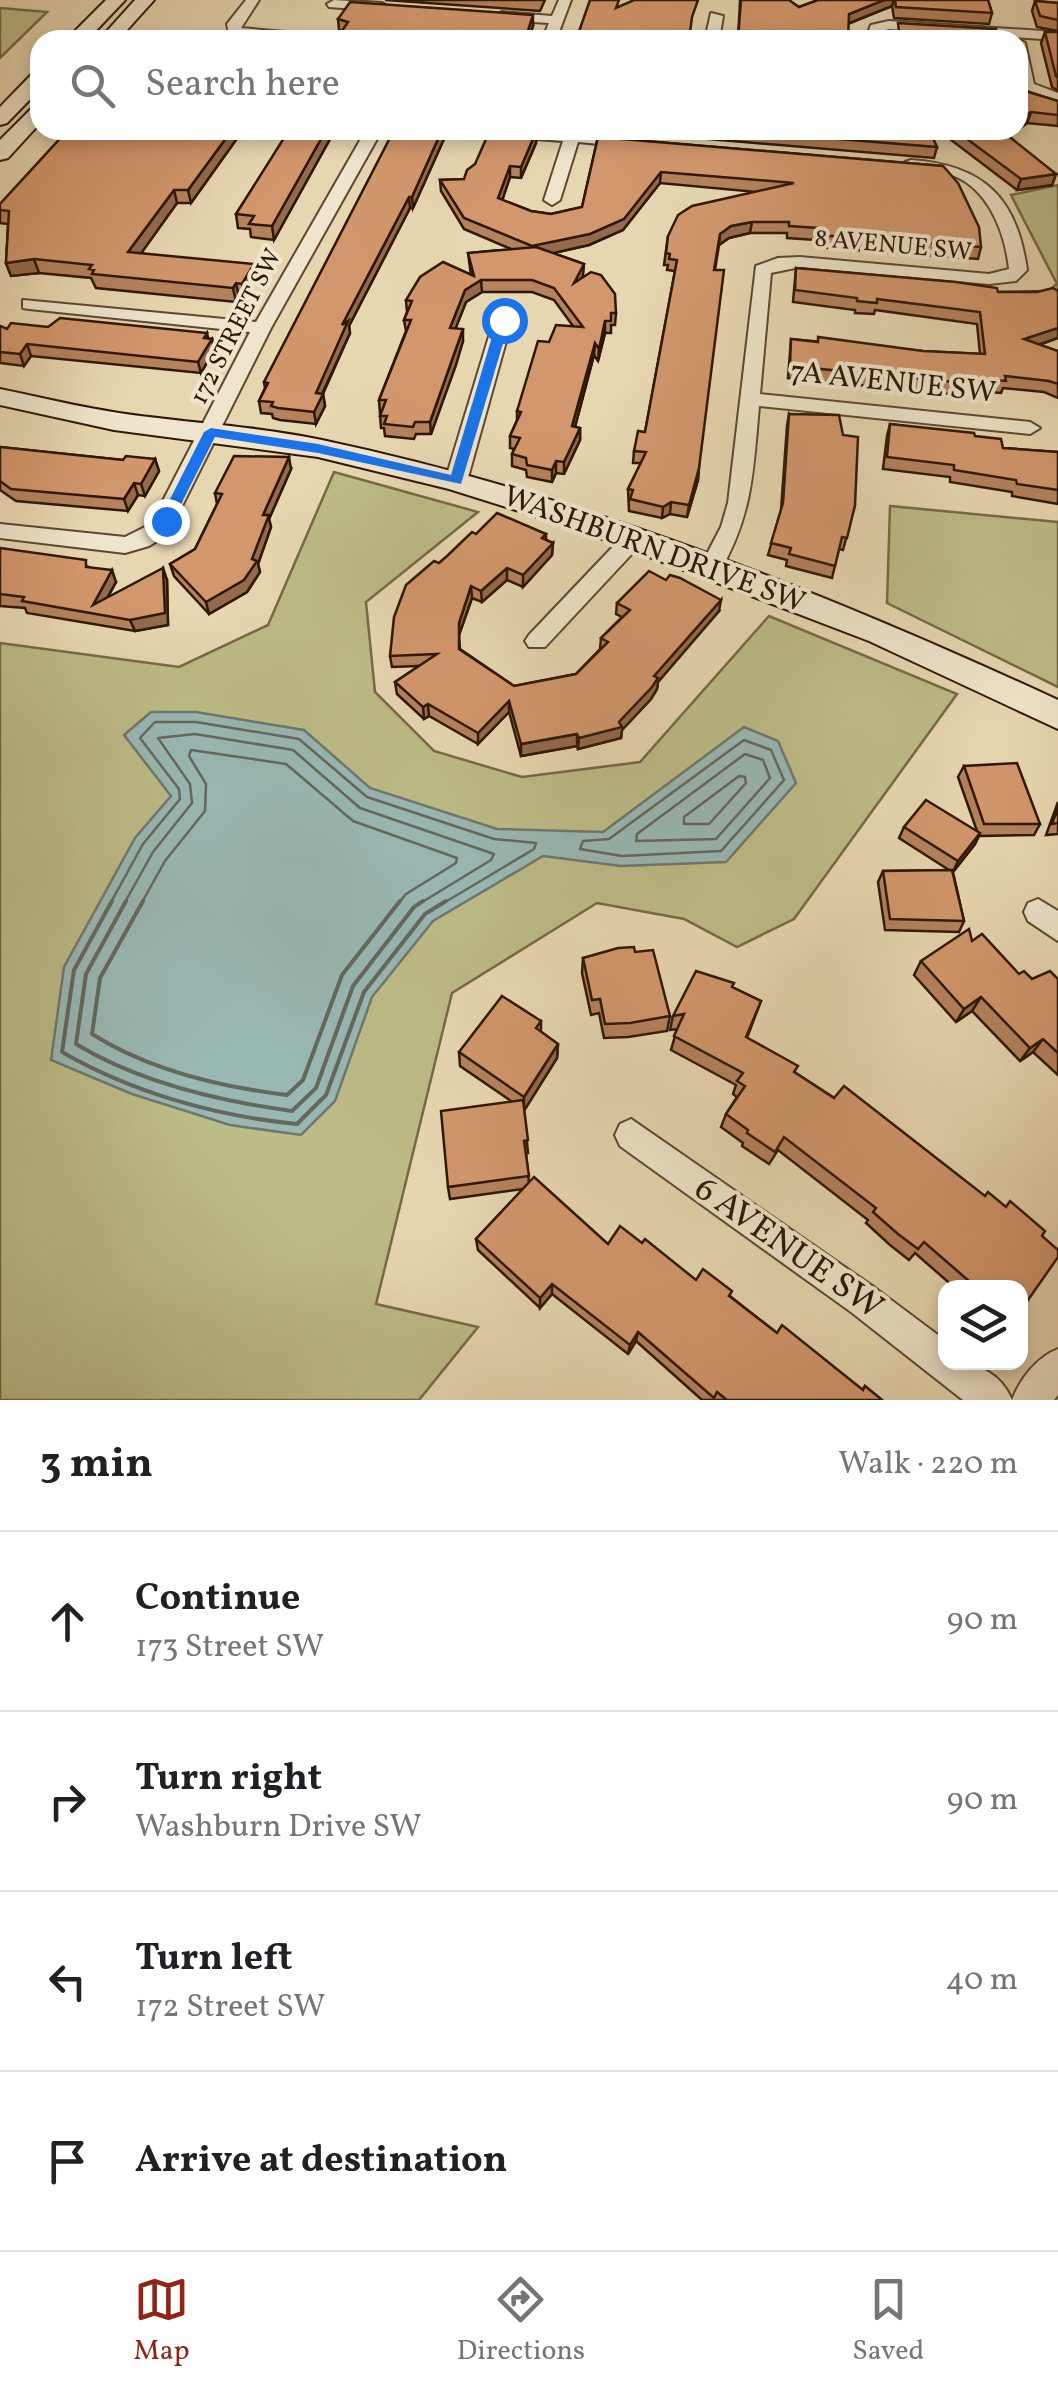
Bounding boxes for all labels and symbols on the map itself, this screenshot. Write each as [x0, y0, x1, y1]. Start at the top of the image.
street label: 8 AVENUE SW [813, 222, 973, 270]
street label: 172 STREET SW [183, 243, 291, 411]
route start [482, 298, 528, 344]
street label: 7A AVENUE SW [788, 351, 998, 415]
street label: WASHBURN DRIVE SW [497, 476, 811, 624]
route end [144, 499, 190, 545]
street label: 6 AVENUE SW [684, 1166, 892, 1332]

